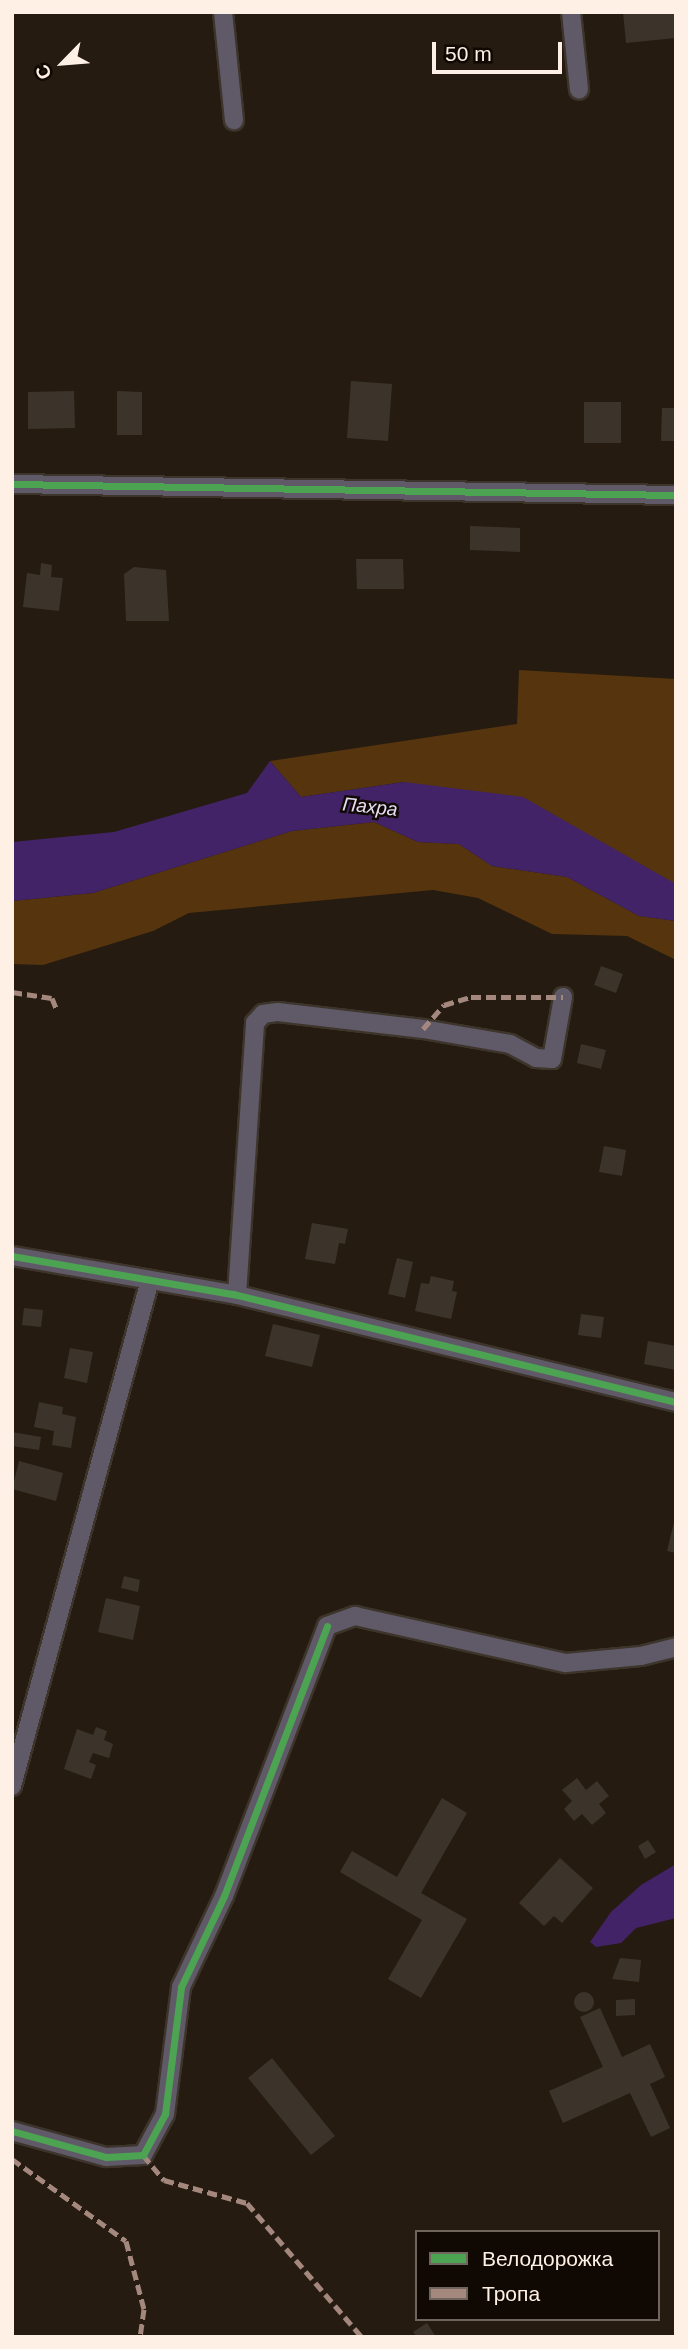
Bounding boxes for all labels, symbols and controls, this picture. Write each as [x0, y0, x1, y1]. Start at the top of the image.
north arrow [28, 28, 98, 98]
scale bar [436, 28, 566, 72]
text: 50 m [445, 42, 492, 65]
text: С [31, 61, 56, 83]
water label: Пахра [341, 793, 399, 821]
legend [415, 2230, 660, 2321]
text: Велодорожка [482, 2247, 613, 2270]
text: Тропа [482, 2282, 540, 2305]

